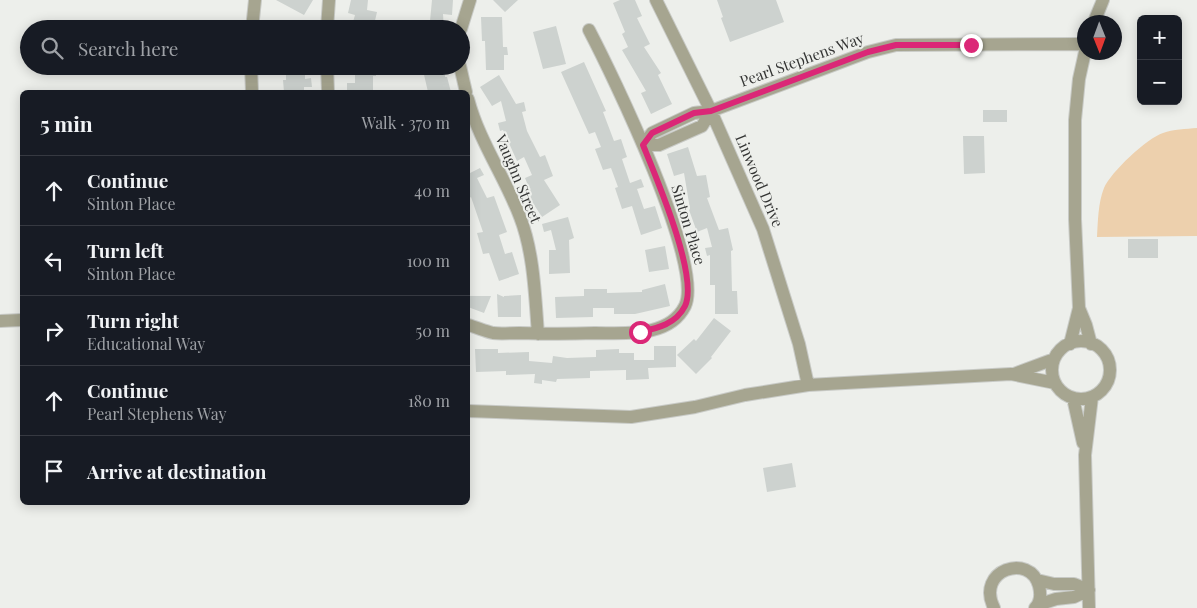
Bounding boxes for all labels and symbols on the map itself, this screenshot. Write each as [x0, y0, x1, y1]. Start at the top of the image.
north arrow [1077, 15, 1122, 60]
street label: Pearl Stephens Way [737, 27, 867, 91]
route end [960, 34, 983, 57]
street label: Vaughn Street [491, 130, 547, 227]
street label: Linwood Drive [731, 131, 788, 230]
street label: Sinton Place [667, 182, 711, 267]
route start [629, 321, 652, 344]

